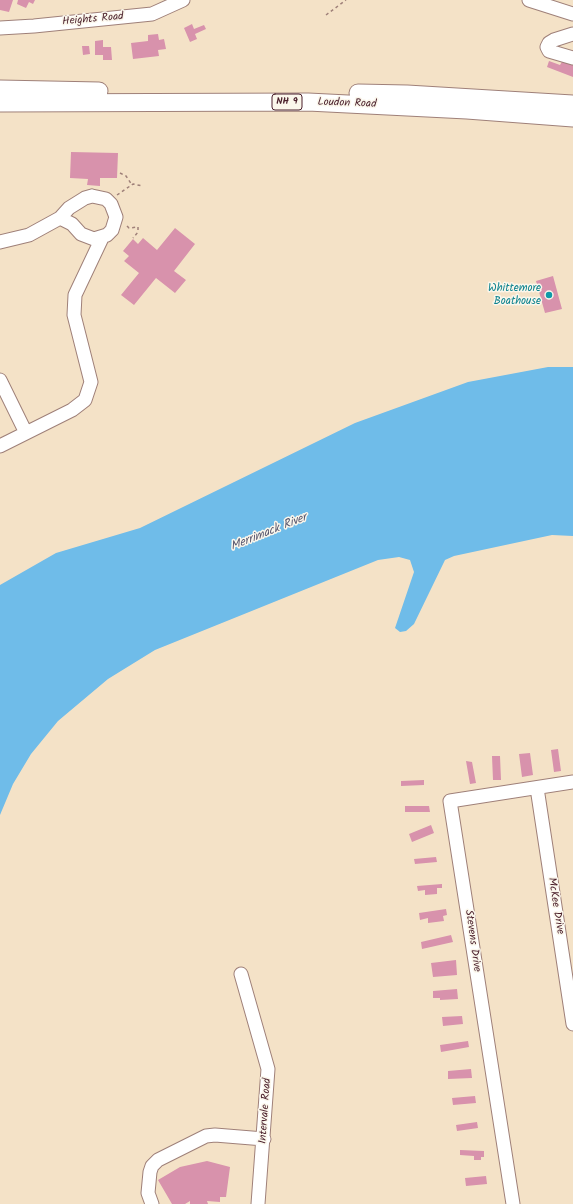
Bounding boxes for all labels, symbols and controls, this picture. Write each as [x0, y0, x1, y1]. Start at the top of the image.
street label: Heights Road [62, 11, 124, 29]
road number: NH 9 [272, 94, 302, 110]
street label: Loudon Road [317, 96, 377, 112]
place label: Whittemore Boathouse [488, 282, 541, 308]
marker: Whittemore Boathouse [544, 290, 554, 300]
water label: Merrimack River [229, 511, 309, 555]
street label: McKee Drive [544, 877, 566, 935]
street label: Stevens Drive [461, 909, 483, 973]
street label: Intervale Road [257, 1078, 275, 1144]

